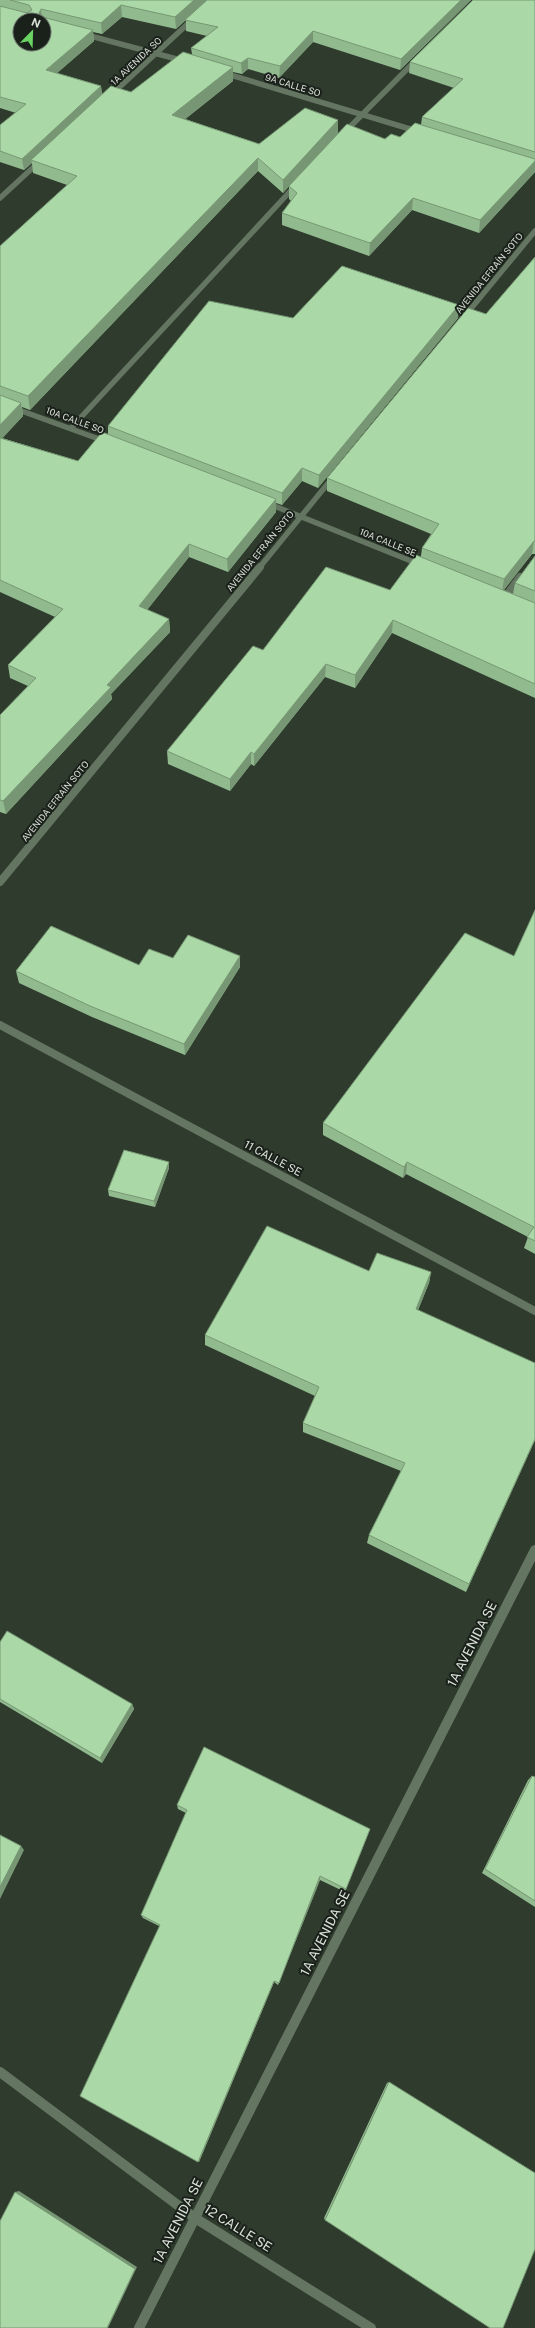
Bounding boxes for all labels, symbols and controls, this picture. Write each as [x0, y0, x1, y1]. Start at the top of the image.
north arrow [12, 12, 52, 52]
text: N [30, 16, 42, 30]
street label: 1A AVENIDA SO [108, 34, 164, 87]
street label: 9A CALLE SO [264, 71, 322, 99]
street label: AVENIDA EFRAÍN SOTO [453, 230, 525, 316]
street label: 10A CALLE SO [45, 404, 106, 436]
street label: AVENIDA EFRAÍN SOTO [224, 508, 296, 594]
street label: 10A CALLE SE [358, 526, 418, 558]
street label: AVENIDA EFRAÍN SOTO [19, 758, 91, 844]
street label: 11 CALLE SE [242, 1138, 304, 1178]
street label: 1A AVENIDA SE [444, 1599, 500, 1689]
street label: 1A AVENIDA SE [297, 1888, 353, 1978]
street label: 1A AVENIDA SE [150, 2176, 206, 2266]
street label: 12 CALLE SE [201, 2201, 275, 2255]

